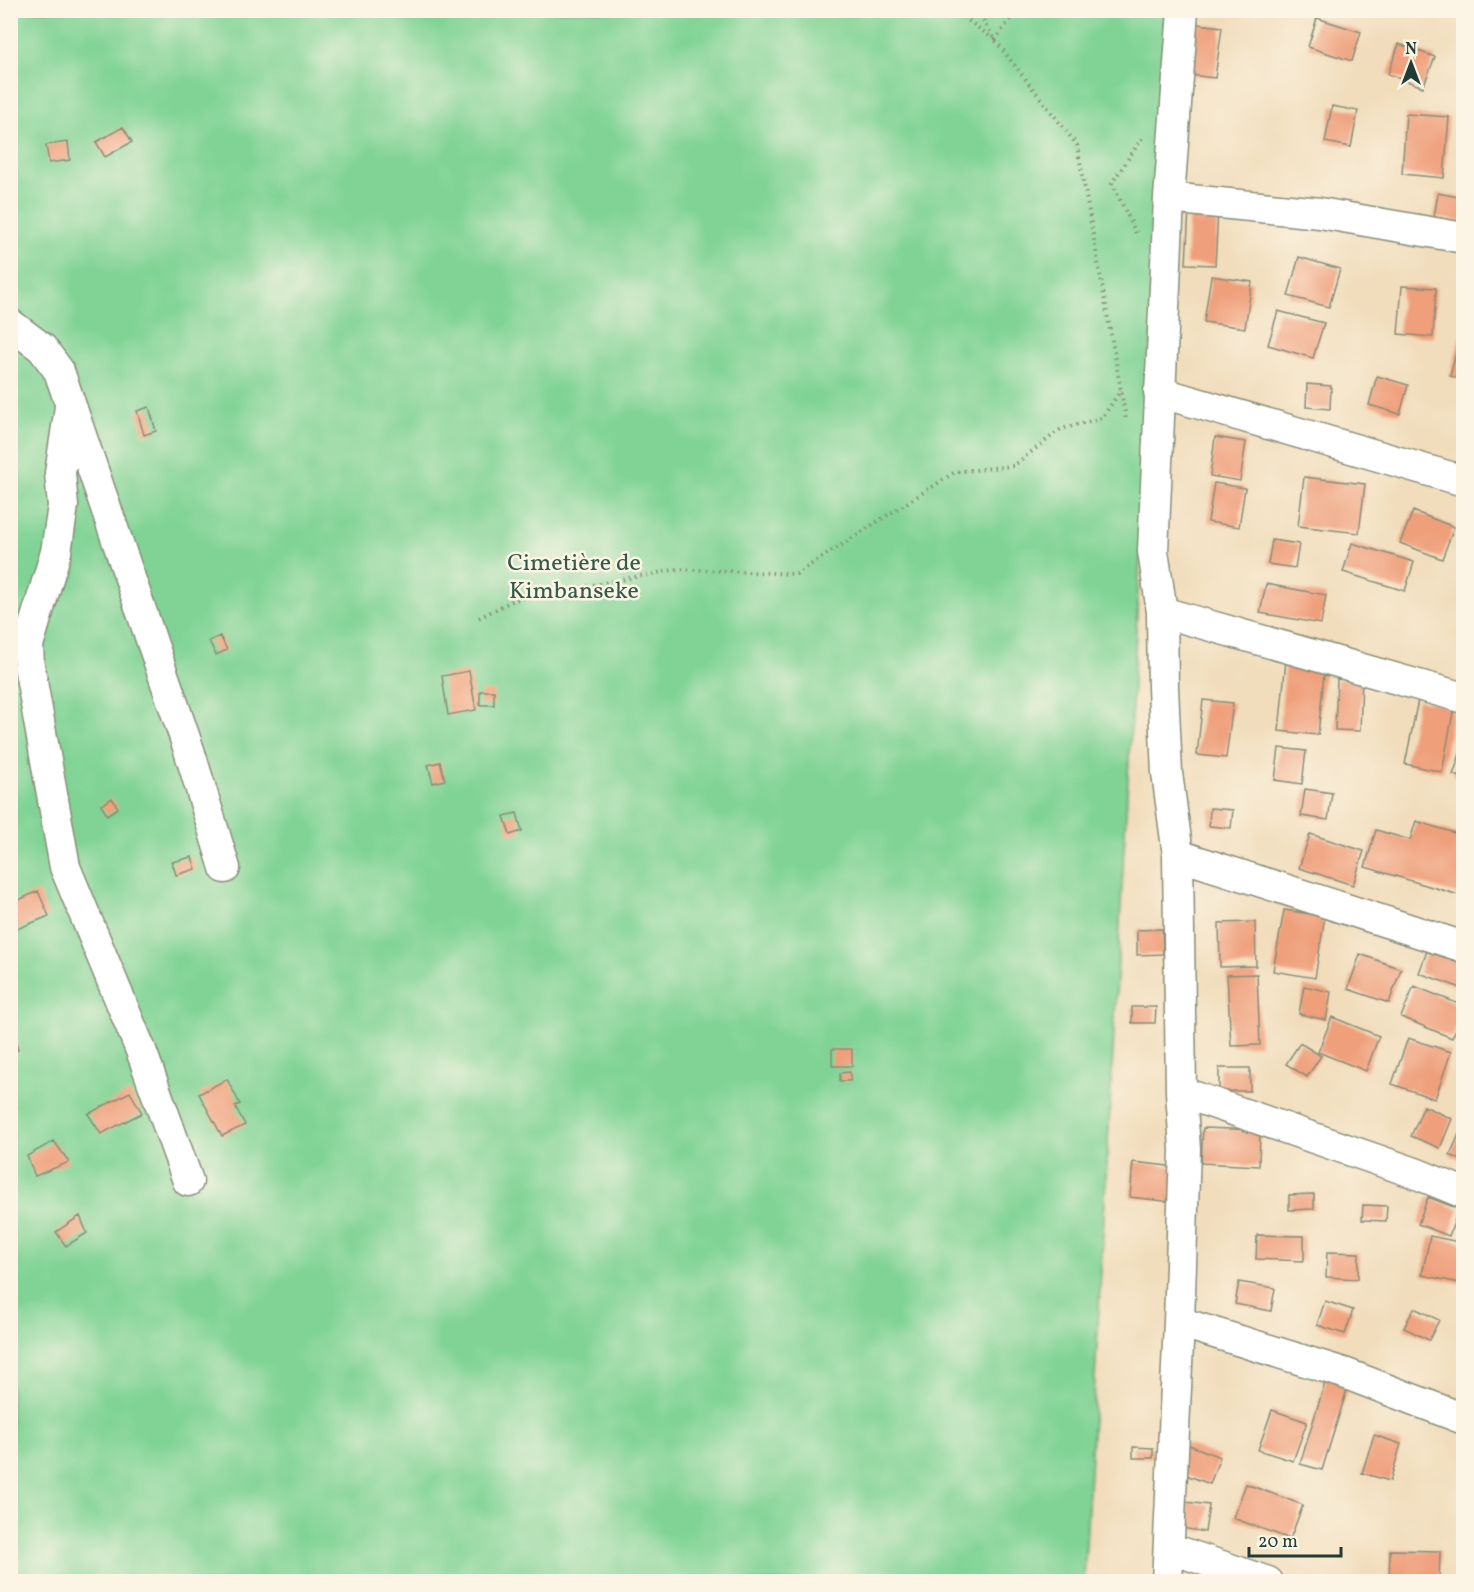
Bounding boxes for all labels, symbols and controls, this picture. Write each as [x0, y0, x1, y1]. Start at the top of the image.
north arrow [1381, 33, 1441, 93]
text: N [1405, 39, 1417, 61]
park label: Cimetière de Kimbanseke [507, 547, 641, 609]
scale bar [1249, 1520, 1340, 1558]
text: 20 m [1258, 1530, 1298, 1555]

